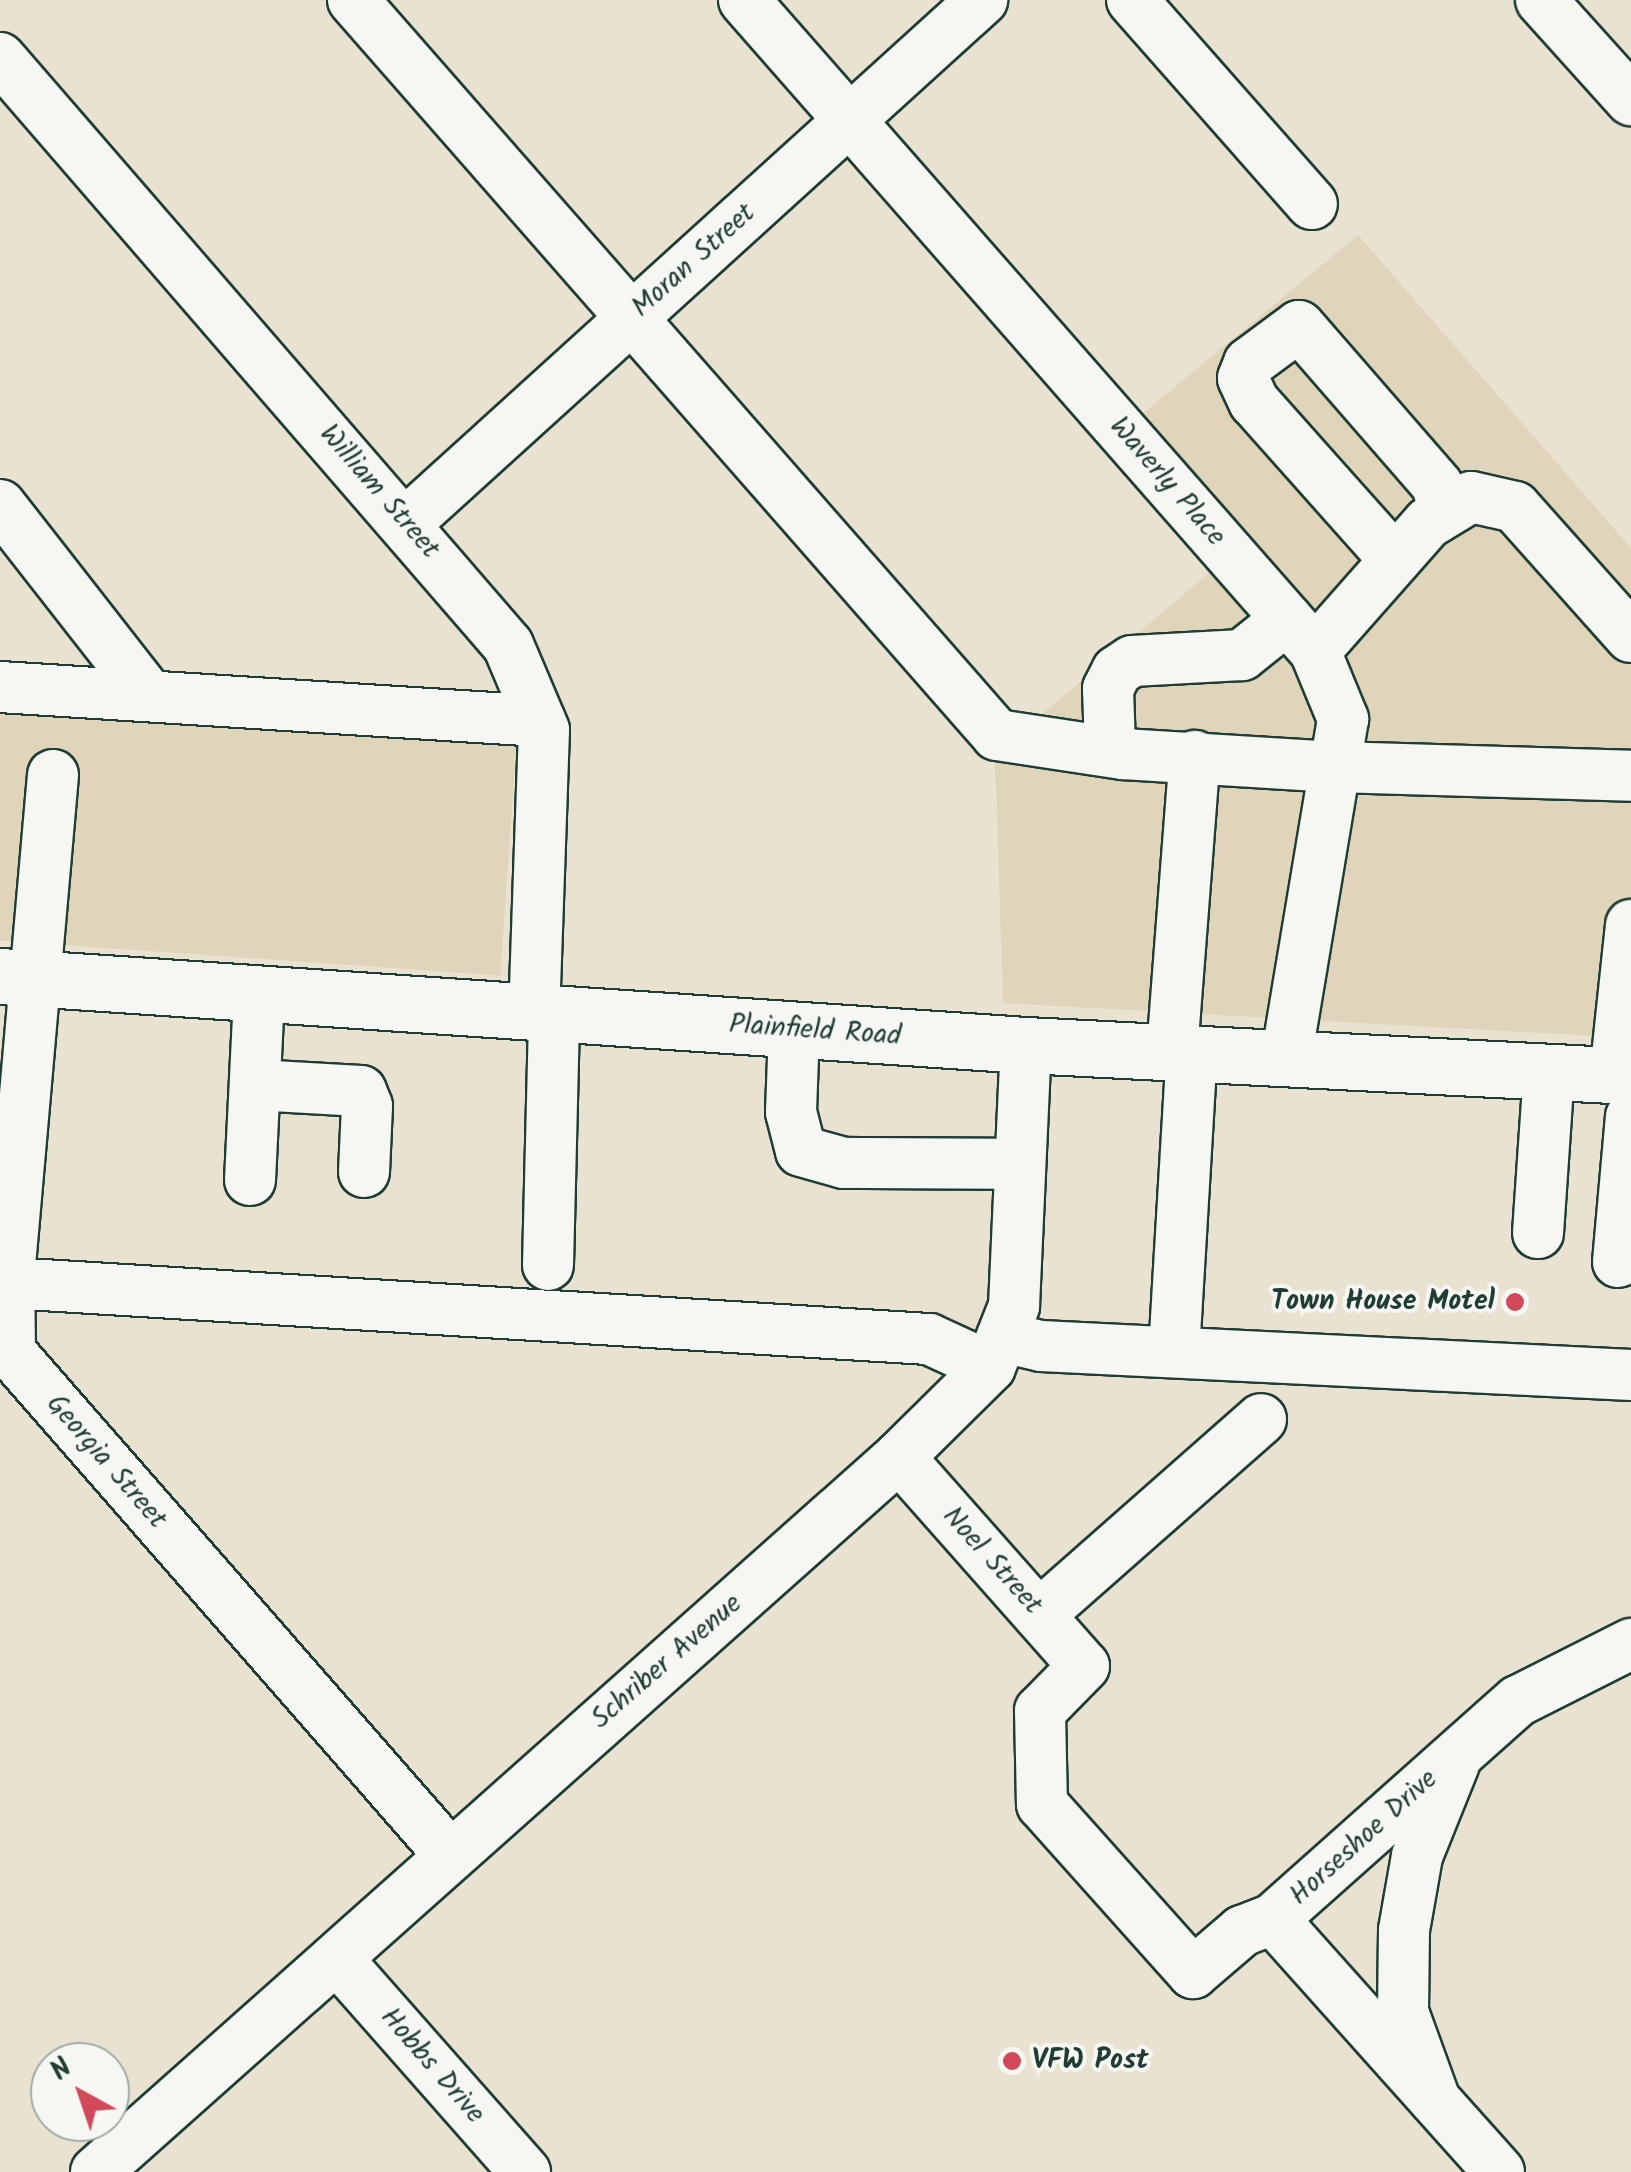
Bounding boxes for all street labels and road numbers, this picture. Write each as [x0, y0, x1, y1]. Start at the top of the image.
street label: Moran Street [625, 197, 763, 325]
street label: Waverly Place [1102, 411, 1232, 553]
street label: William Street [312, 418, 446, 566]
street label: Plainfield Road [728, 1008, 902, 1054]
street label: Georgia Street [39, 1388, 173, 1536]
street label: Noel Street [935, 1500, 1049, 1622]
street label: Schriber Avenue [585, 1587, 749, 1737]
street label: Horseshoe Drive [1283, 1763, 1445, 1913]
street label: Hobbs Drive [373, 2001, 491, 2131]

